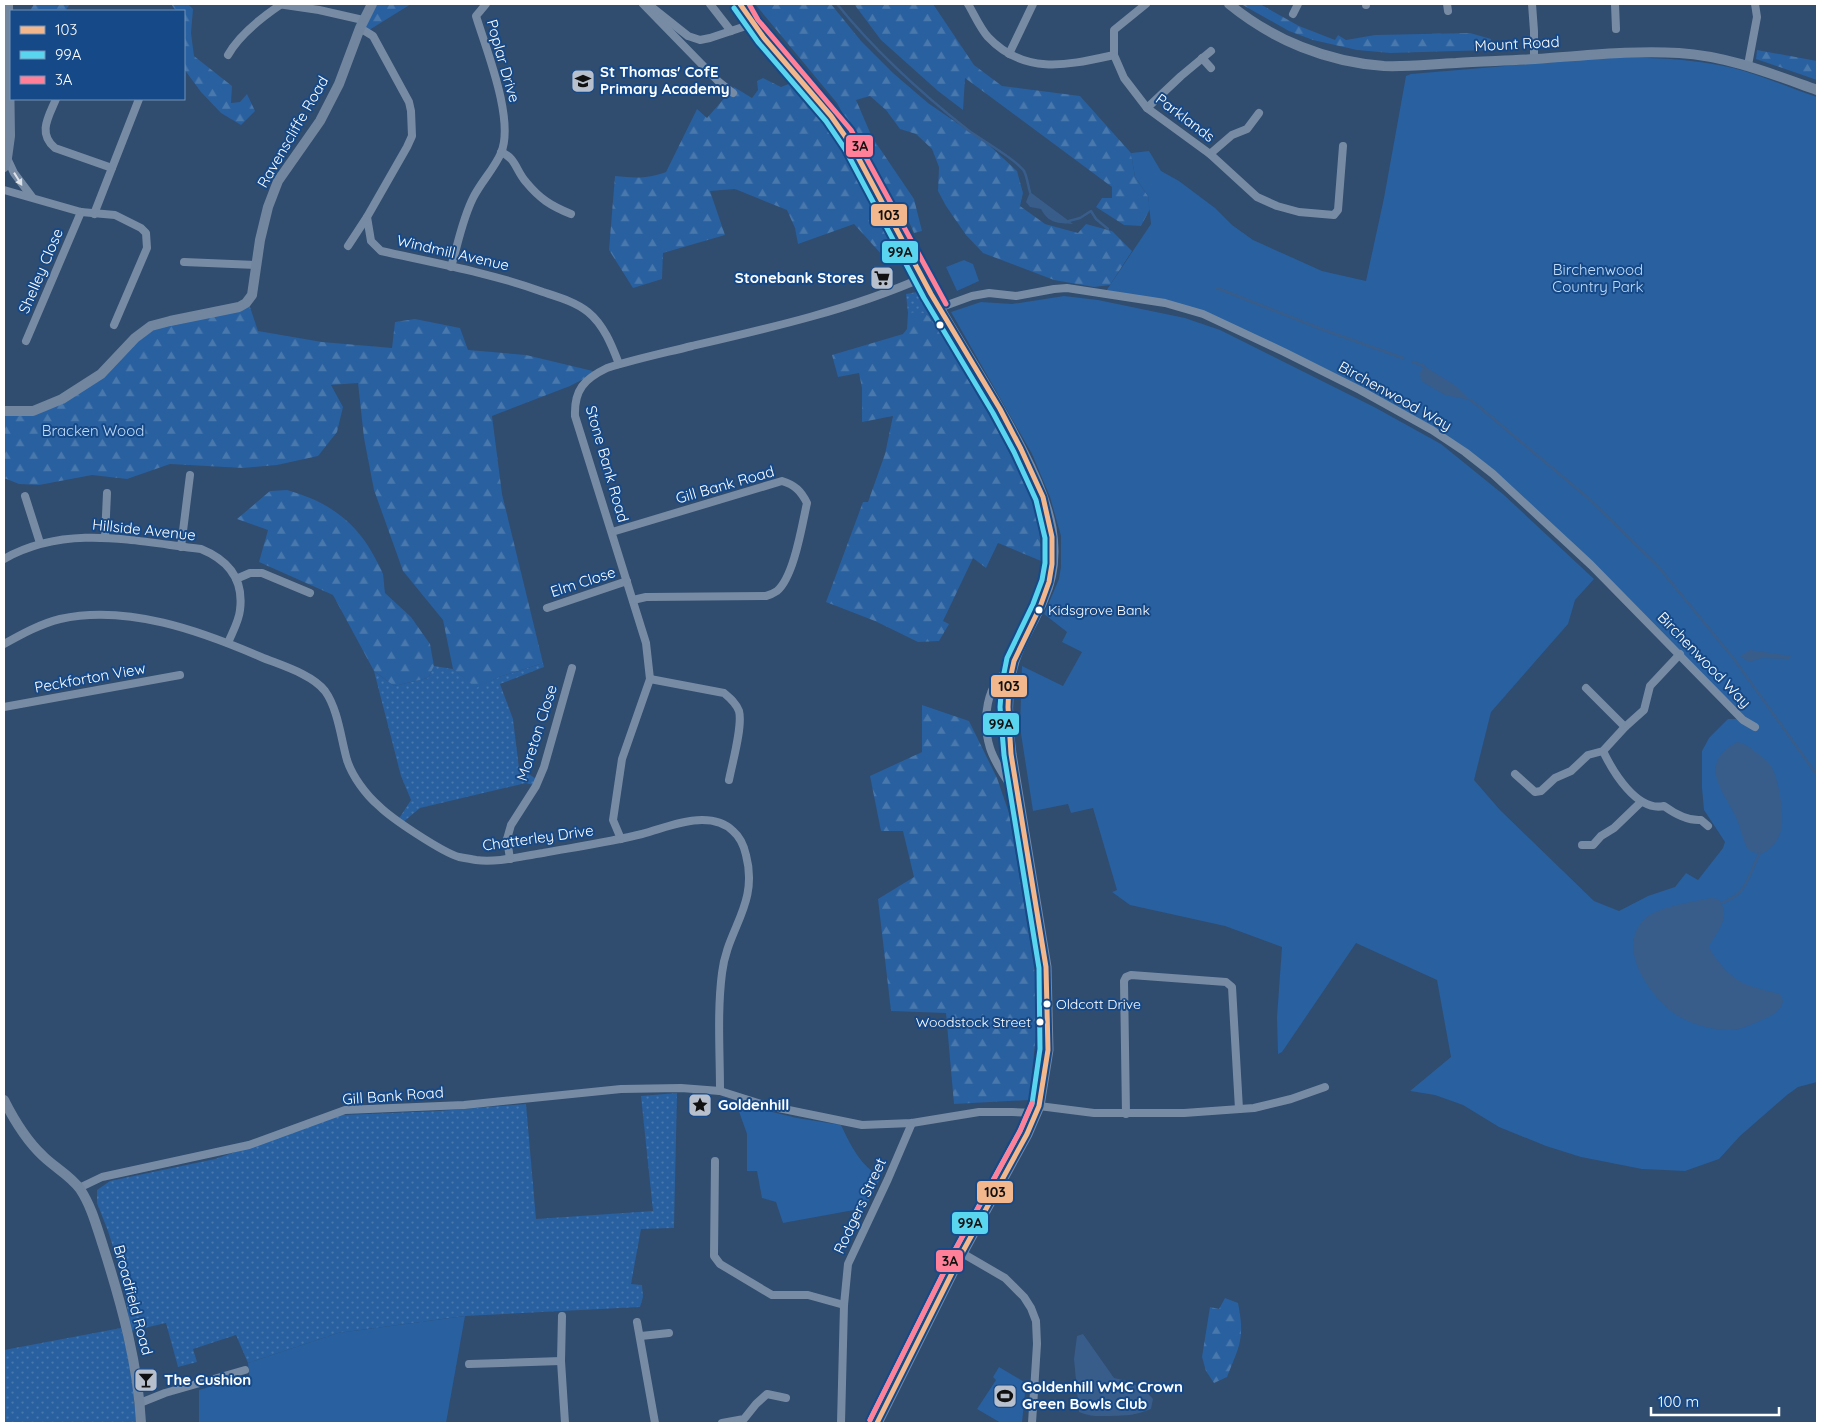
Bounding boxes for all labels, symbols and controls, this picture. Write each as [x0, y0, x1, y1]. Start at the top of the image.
legend [10, 10, 185, 100]
street label: Poplar Drive [483, 17, 524, 105]
text: 103 [55, 20, 77, 39]
street label: Mount Road [1474, 32, 1560, 55]
text: 99A [55, 45, 82, 64]
place label: St Thomas' CofE Primary Academy [600, 62, 730, 98]
school or university icon: St Thomas' CofE Primary Academy [570, 68, 596, 94]
text: 3A [55, 70, 73, 89]
street label: Ravenscliffe Road [253, 72, 332, 191]
street label: Parklands [1152, 89, 1219, 146]
line badge: 3A [845, 134, 874, 158]
text: 3A [852, 137, 868, 155]
one-way arrow [13, 172, 23, 185]
line badge: 103 [870, 203, 908, 227]
text: 103 [878, 206, 900, 224]
street label: Shelley Close [14, 225, 67, 316]
street label: Windmill Avenue [395, 230, 511, 275]
line badge: 99A [881, 240, 919, 264]
text: 99A [888, 243, 912, 261]
park label: Birchenwood Country Park [1552, 260, 1644, 296]
supermarket icon: Stonebank Stores [869, 265, 895, 291]
place label: Stonebank Stores [735, 268, 864, 287]
unlabelled marker [935, 320, 945, 330]
street label: Birchenwood Way [1335, 357, 1455, 435]
street label: Stone Bank Road [582, 403, 633, 524]
park label: Bracken Wood [42, 421, 144, 440]
street label: Gill Bank Road [673, 461, 776, 508]
street label: Hillside Avenue [91, 515, 197, 544]
street label: Elm Close [548, 562, 618, 601]
place label: Kidsgrove Bank [1048, 601, 1150, 619]
marker: Kidsgrove Bank [1034, 605, 1044, 615]
street label: Birchenwood Way [1654, 608, 1755, 712]
street label: Peckforton View [33, 658, 147, 697]
line badge: 103 [990, 674, 1028, 698]
text: 103 [998, 677, 1020, 695]
street label: Moreton Close [512, 682, 561, 783]
line badge: 99A [982, 712, 1020, 736]
text: 99A [989, 715, 1013, 733]
street label: Chatterley Drive [481, 820, 595, 855]
place label: Oldcott Drive [1056, 995, 1141, 1013]
marker: Oldcott Drive [1042, 999, 1052, 1009]
place label: Woodstock Street [916, 1013, 1031, 1031]
marker: Woodstock Street [1035, 1017, 1045, 1027]
street label: Gill Bank Road [342, 1082, 444, 1109]
place icon: Goldenhill [687, 1092, 713, 1118]
place label: Goldenhill [718, 1095, 789, 1114]
street label: Rodgers Street [829, 1155, 890, 1257]
line badge: 103 [976, 1180, 1014, 1204]
text: 103 [984, 1183, 1006, 1201]
line badge: 99A [951, 1211, 989, 1235]
text: 99A [958, 1214, 982, 1232]
street label: Broadfield Road [110, 1243, 157, 1357]
line badge: 3A [935, 1249, 964, 1273]
text: 3A [942, 1252, 958, 1270]
bar icon: The Cushion [133, 1367, 159, 1393]
place label: The Cushion [164, 1370, 251, 1389]
place label: Goldenhill WMC Crown Green Bowls Club [1022, 1377, 1183, 1413]
sports icon: Goldenhill WMC Crown Green Bowls Club [992, 1383, 1018, 1409]
scale bar [1651, 1384, 1778, 1416]
text: 100 m [1658, 1392, 1699, 1411]

